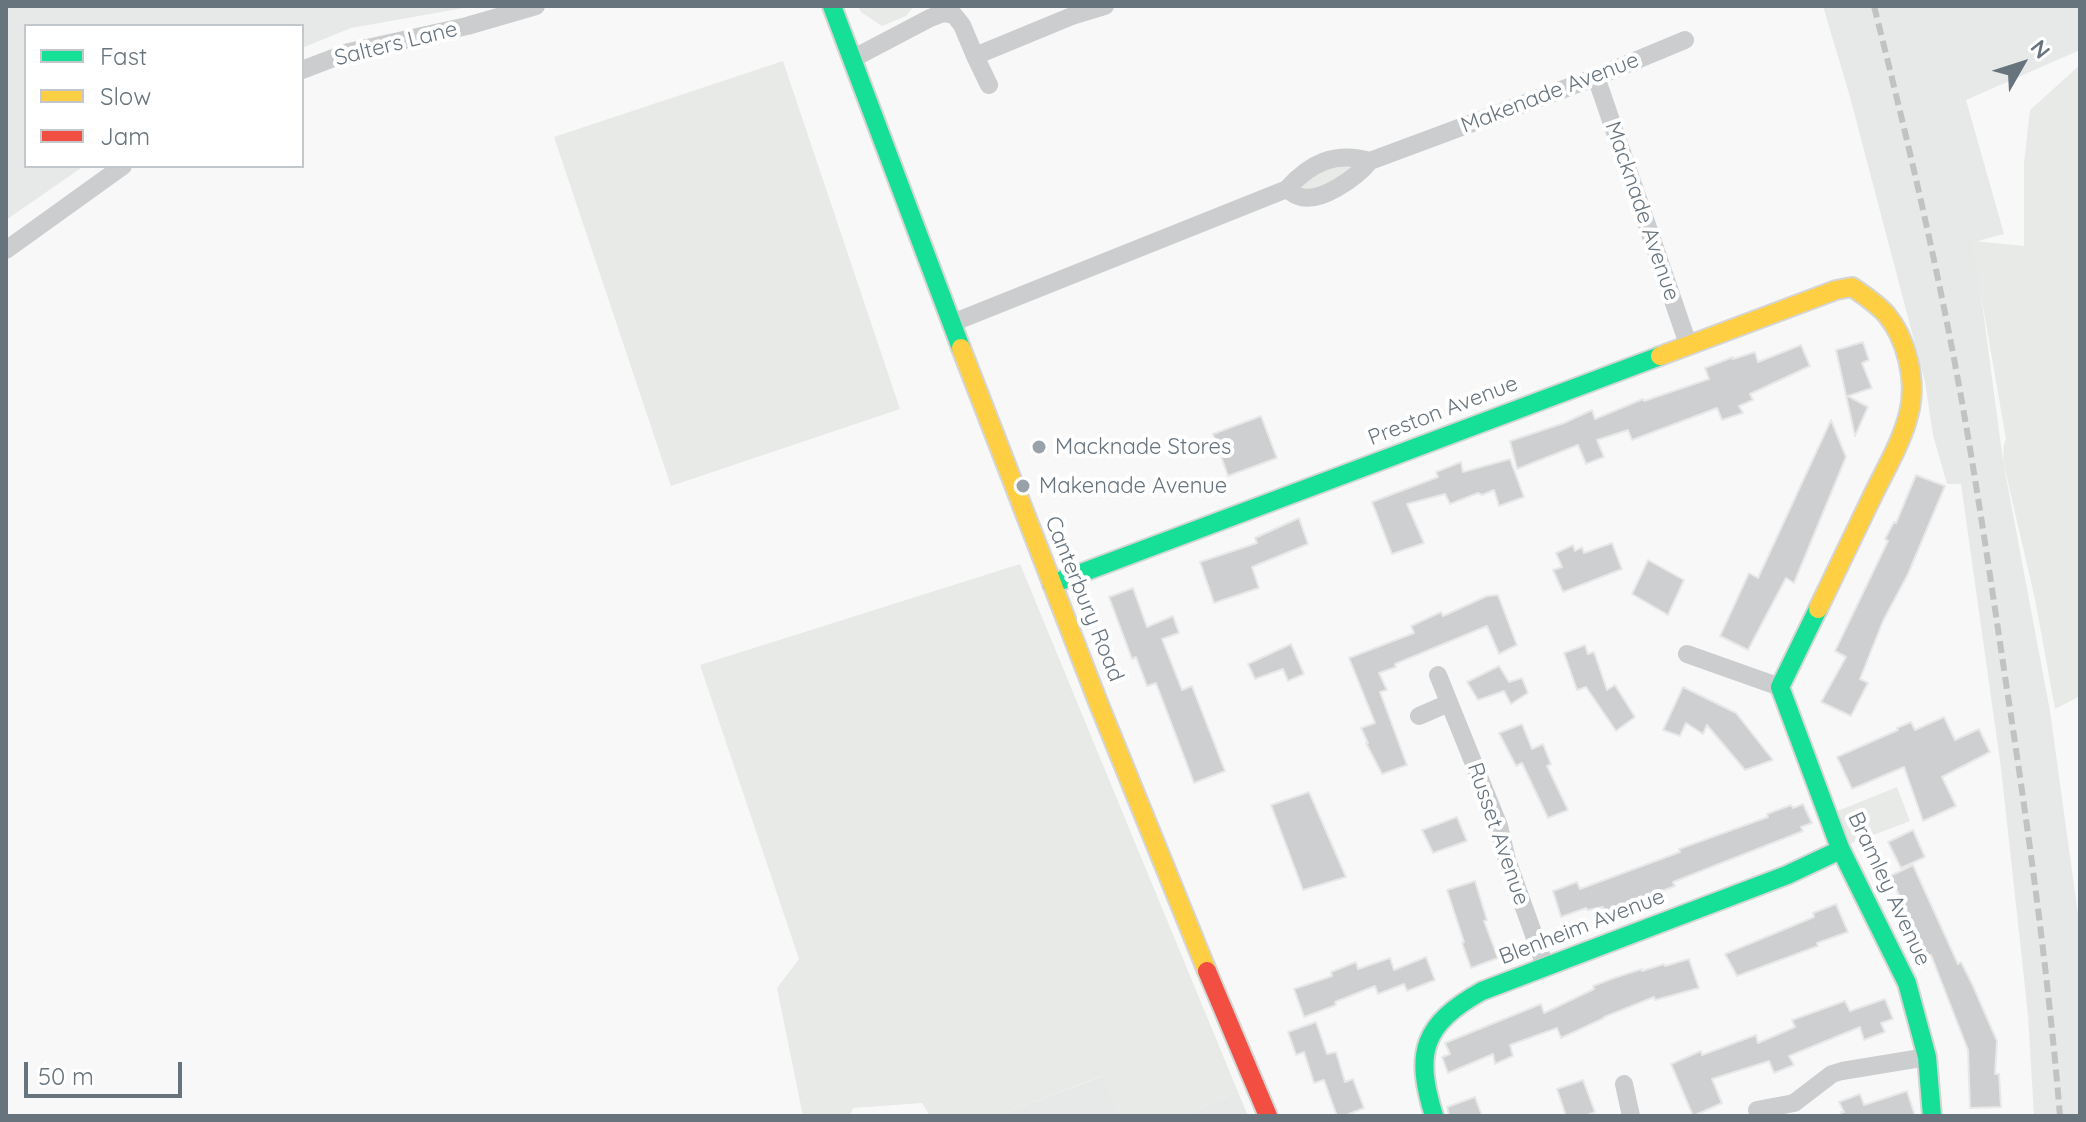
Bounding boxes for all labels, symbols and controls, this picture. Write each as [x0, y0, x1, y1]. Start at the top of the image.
street label: Salters Lane [332, 16, 460, 72]
legend [24, 24, 304, 168]
north arrow [1982, 24, 2062, 104]
text: N [2025, 34, 2057, 64]
text: Fast [100, 41, 147, 71]
street label: Makenade Avenue [1457, 47, 1643, 139]
text: Slow [100, 81, 151, 111]
street label: Macknade Avenue [1599, 118, 1685, 304]
text: Jam [100, 121, 150, 151]
street label: Preston Avenue [1364, 370, 1522, 452]
place label: Macknade Stores [1055, 434, 1231, 460]
marker: Macknade Stores [1030, 438, 1048, 456]
place label: Makenade Avenue [1039, 473, 1227, 499]
marker: Makenade Avenue [1014, 477, 1032, 495]
street label: Canterbury Road [1039, 512, 1129, 686]
street label: Russet Avenue [1461, 759, 1535, 909]
street label: Bramley Avenue [1842, 808, 1936, 970]
street label: Blenheim Avenue [1495, 883, 1669, 971]
scale bar [28, 1046, 186, 1096]
text: 50 m [38, 1061, 94, 1091]

